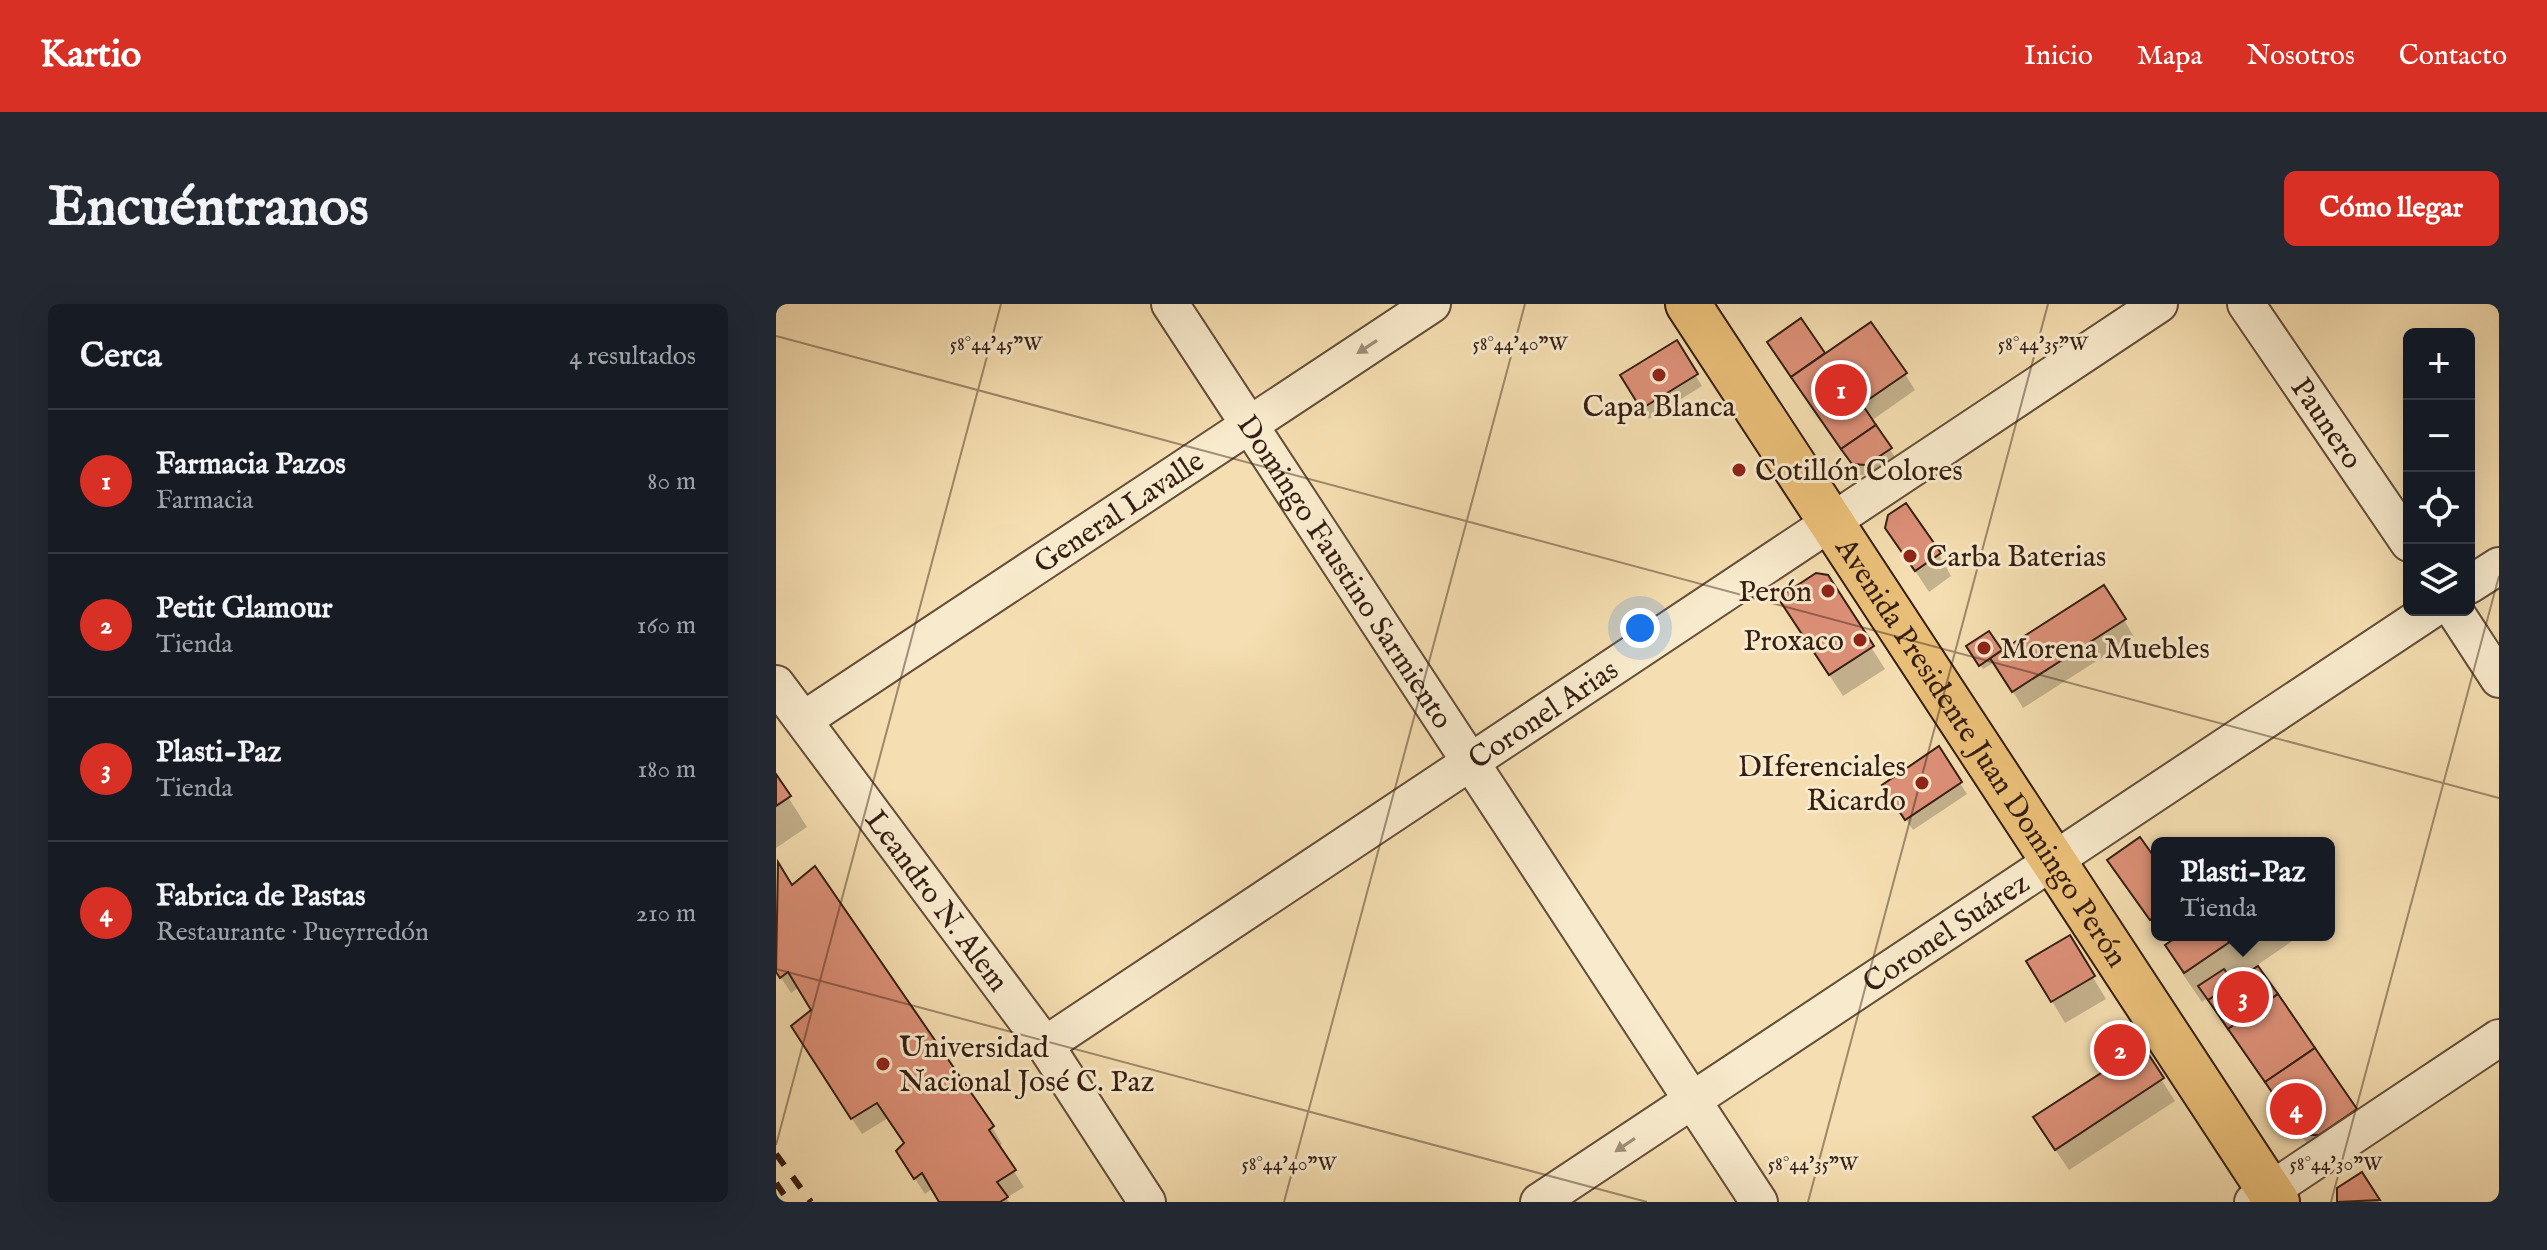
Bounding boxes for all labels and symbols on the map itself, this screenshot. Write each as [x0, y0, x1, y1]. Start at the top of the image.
text: 58°44'45"W [950, 332, 1043, 357]
text: 58°44'40"W [1472, 332, 1569, 357]
text: 58°44'35"W [1998, 332, 2089, 357]
one-way arrow [1356, 339, 1377, 354]
pin: 1 [1815, 360, 1867, 420]
marker: Capa Blanca [1650, 366, 1668, 384]
street label: Paunero [2281, 371, 2370, 477]
place label: Capa Blanca [1582, 389, 1736, 427]
street label: Domingo Faustino Sarmiento [1227, 409, 1461, 737]
street label: General Lavalle [1027, 443, 1212, 583]
place label: Cotillón Colores [1755, 453, 1963, 491]
marker: Cotillón Colores [1730, 461, 1748, 479]
street label: Avenida Presidente Juan Domingo Perón [1825, 531, 2135, 975]
place label: Carba Baterias [1926, 539, 2106, 577]
marker: Carba Baterias [1901, 547, 1919, 565]
place label: Perón [1738, 574, 1812, 612]
marker: Perón [1819, 582, 1837, 600]
your location [1620, 608, 1660, 648]
place label: Proxaco [1743, 623, 1844, 661]
marker: Proxaco [1851, 631, 1869, 649]
place label: Morena Muebles [2000, 631, 2210, 669]
marker: Morena Muebles [1975, 639, 1993, 657]
street label: Coronel Arias [1462, 652, 1626, 779]
place label: DIferenciales Ricardo [1738, 749, 1906, 821]
marker: DIferenciales Ricardo [1913, 774, 1931, 792]
street label: Leandro N. Alem [856, 803, 1016, 1000]
street label: Coronel Suárez [1856, 865, 2037, 1003]
pin: 3 [2217, 967, 2269, 1027]
pin: 2 [2094, 1020, 2146, 1080]
place label: Universidad Nacional José C. Paz [899, 1030, 1154, 1102]
marker: Universidad Nacional José C. Paz [874, 1055, 892, 1073]
pin: 4 [2270, 1079, 2322, 1139]
one-way arrow [1615, 1137, 1636, 1152]
text: 58°44'40"W [1241, 1152, 1338, 1177]
text: 58°44'35"W [1768, 1152, 1859, 1177]
text: 58°44'30"W [2290, 1152, 2383, 1177]

